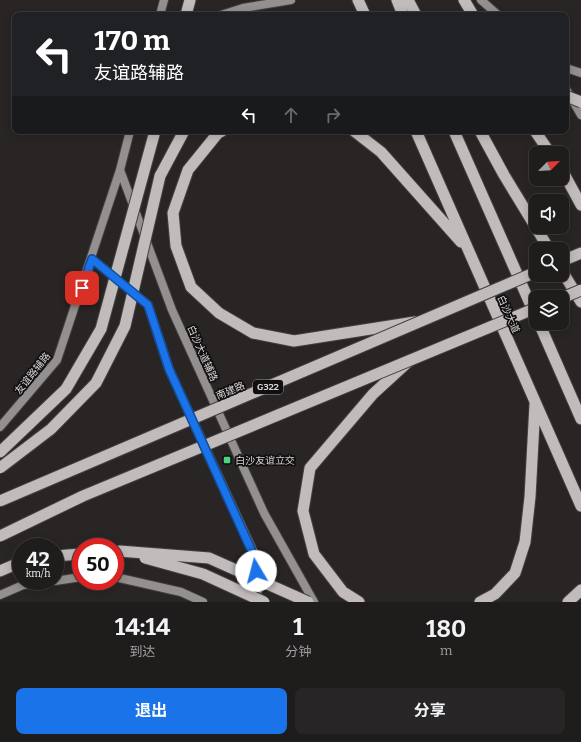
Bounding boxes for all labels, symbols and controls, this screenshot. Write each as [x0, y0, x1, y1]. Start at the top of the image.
text: 170 m [94, 24, 170, 57]
icon: left [28, 28, 80, 80]
text: 友谊路辅路 [94, 62, 184, 84]
icon: left [238, 104, 260, 126]
icon: ahead [280, 104, 302, 126]
icon: right [322, 104, 344, 126]
north arrow [529, 146, 569, 186]
map controls [529, 146, 569, 330]
button: sound [529, 194, 569, 234]
button: search [529, 242, 569, 282]
pin [65, 271, 99, 305]
icon: arrive [71, 277, 93, 299]
button: layers [529, 290, 569, 330]
street label: 白沙大道 [494, 294, 522, 335]
street label: 白沙大道辅路 [184, 324, 220, 383]
street label: 友谊路辅路 [12, 350, 53, 397]
street label: 南建路 [214, 380, 247, 402]
road number: G322 [253, 380, 283, 394]
marker: 白沙友谊立交 [222, 455, 232, 465]
place label: 白沙友谊立交 [235, 455, 295, 467]
speed limit sign: 50 [72, 538, 124, 590]
text: 42 [26, 547, 50, 571]
position arrow [235, 550, 277, 592]
text: km/h [26, 568, 50, 580]
text: 14:14 [115, 613, 170, 641]
text: 1 [293, 613, 303, 641]
text: 180 [426, 615, 466, 643]
text: m [440, 643, 452, 658]
text: 到达 [130, 644, 156, 659]
text: 分钟 [285, 644, 311, 659]
button: 退出 [16, 688, 287, 734]
button: 分享 [295, 688, 565, 734]

